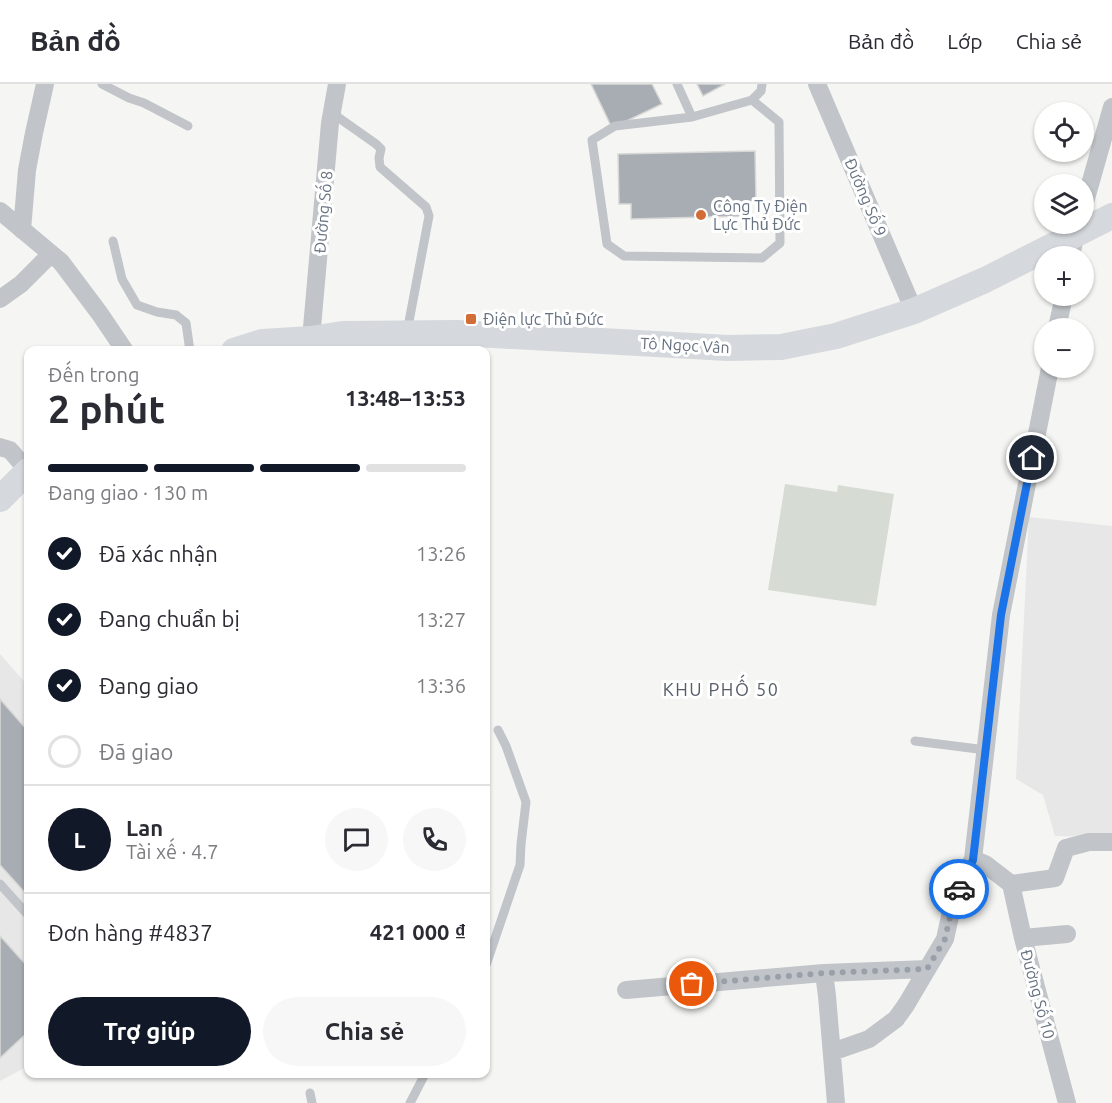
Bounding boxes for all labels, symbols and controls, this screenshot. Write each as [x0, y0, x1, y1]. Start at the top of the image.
text: Bản đồ [30, 25, 121, 56]
text: Bản đồ [848, 29, 914, 53]
text: Lớp [947, 29, 983, 53]
text: Chia sẻ [1016, 29, 1082, 53]
map controls [1034, 102, 1094, 378]
button: locate [1034, 102, 1094, 162]
street label: Đường Số 9 [842, 154, 893, 239]
street label: Đường Số 8 [308, 170, 336, 254]
button: layers [1034, 174, 1094, 234]
place label: Công Ty Điện Lực Thủ Đức [713, 197, 808, 233]
marker: Công Ty Điện Lực Thủ Đức [694, 208, 708, 222]
button: + [1034, 246, 1094, 306]
place label: Điện lực Thủ Đức [483, 310, 604, 328]
marker: Điện lực Thủ Đức [464, 312, 478, 326]
button: − [1034, 318, 1094, 378]
street label: Tô Ngọc Vân [640, 334, 730, 356]
text: Đến trong [48, 363, 139, 386]
text: 13:48–13:53 [345, 385, 466, 410]
text: 2 phút [48, 387, 165, 430]
pin [1006, 432, 1057, 483]
icon: home [1015, 441, 1048, 474]
text: Đang giao · 130 m [48, 481, 208, 504]
icon: check [48, 537, 81, 570]
text: Đã xác nhận [99, 541, 218, 566]
text: 13:26 [416, 542, 466, 565]
icon: check [48, 603, 81, 636]
text: Đang chuẩn bị [99, 606, 240, 631]
text: 13:27 [416, 608, 466, 631]
icon: check [48, 669, 81, 702]
text: Đang giao [99, 673, 199, 698]
text: 13:36 [416, 674, 466, 697]
district label: KHU PHỐ 50 [663, 674, 779, 699]
text: Đã giao [99, 739, 173, 764]
button: chat [325, 808, 388, 871]
button: phone [403, 808, 466, 871]
text: Lan [126, 815, 163, 840]
text: L [73, 827, 86, 852]
text: Tài xế · 4.7 [126, 840, 219, 863]
courier [929, 859, 989, 919]
icon: car [943, 873, 976, 906]
text: 421 000 ₫ [370, 919, 466, 944]
text: Đơn hàng #4837 [48, 920, 213, 945]
street label: Đường Số 10 [1017, 947, 1061, 1041]
pin [666, 958, 717, 1009]
icon: bag [675, 967, 708, 1000]
button: Trợ giúp [48, 997, 251, 1066]
button: Chia sẻ [263, 997, 466, 1066]

